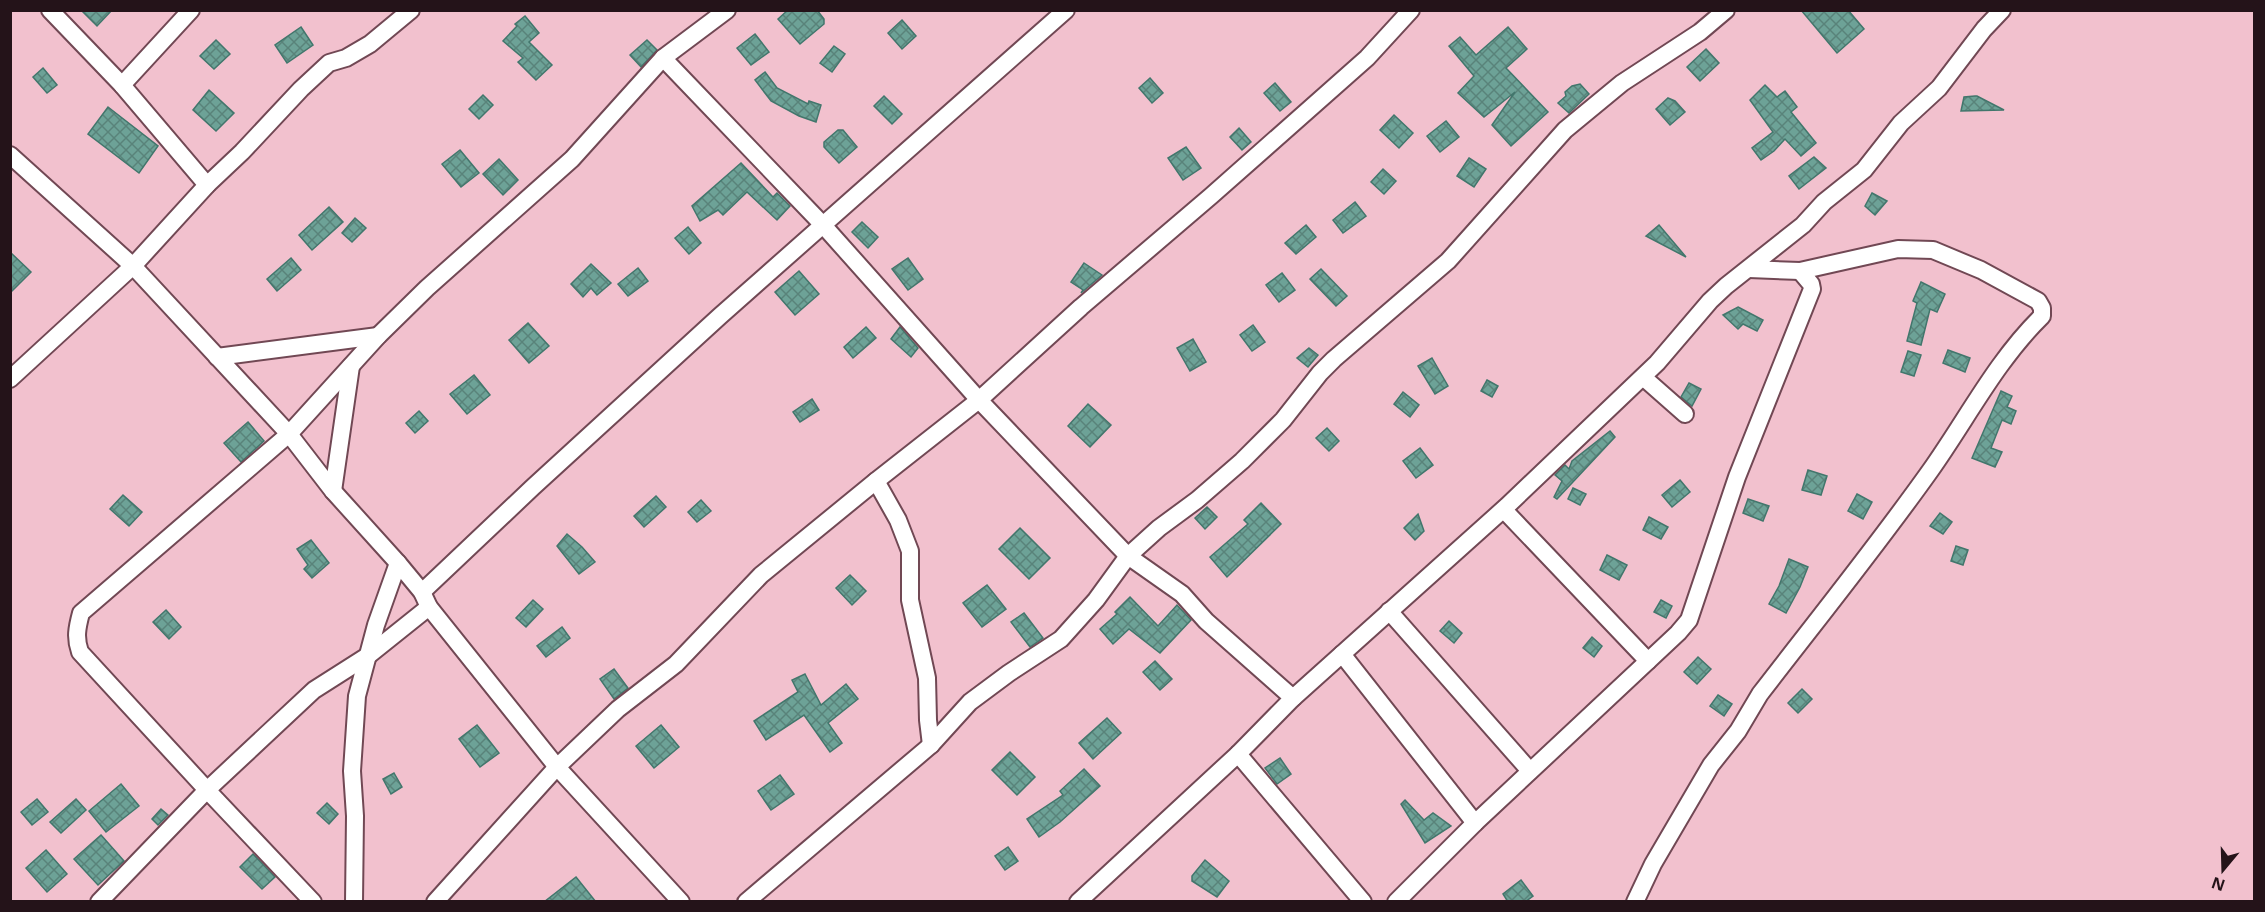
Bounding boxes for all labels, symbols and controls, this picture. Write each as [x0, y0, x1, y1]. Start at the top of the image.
north arrow [2193, 840, 2253, 900]
text: N [2208, 872, 2228, 897]

